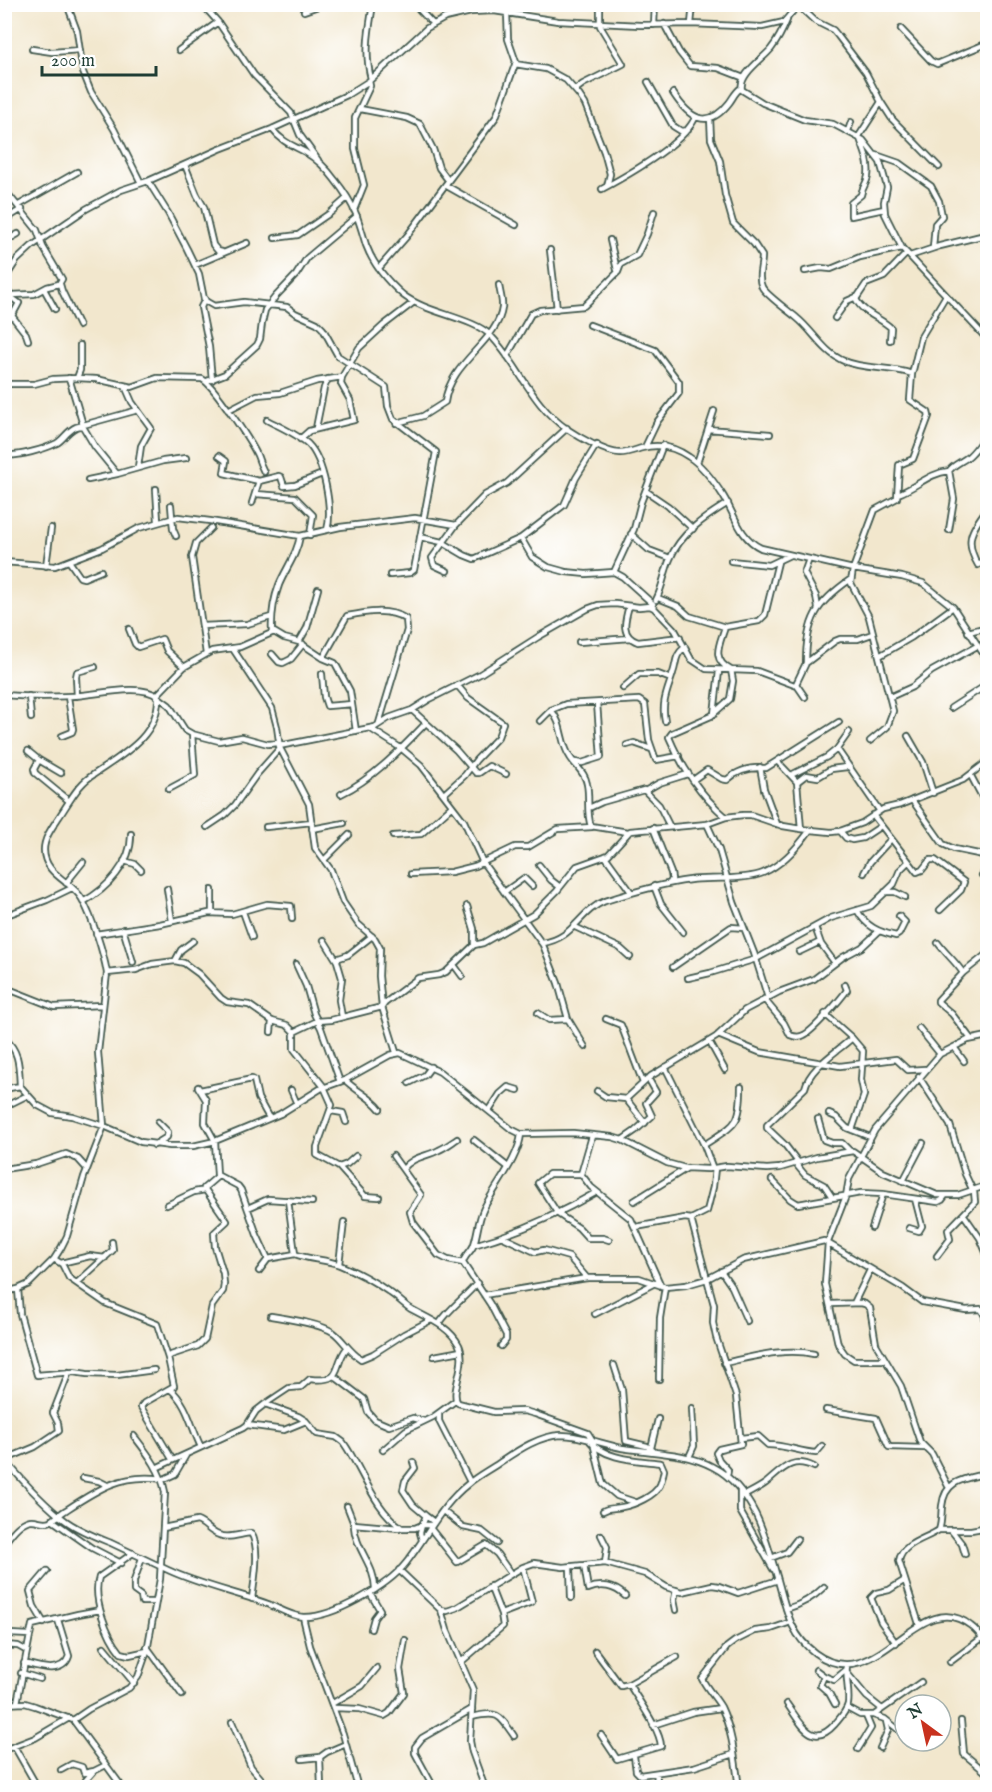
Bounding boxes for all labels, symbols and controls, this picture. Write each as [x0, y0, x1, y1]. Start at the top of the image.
scale bar [42, 39, 156, 77]
text: 200 m [51, 50, 95, 73]
north arrow [893, 1693, 953, 1753]
text: N [904, 1700, 927, 1725]

